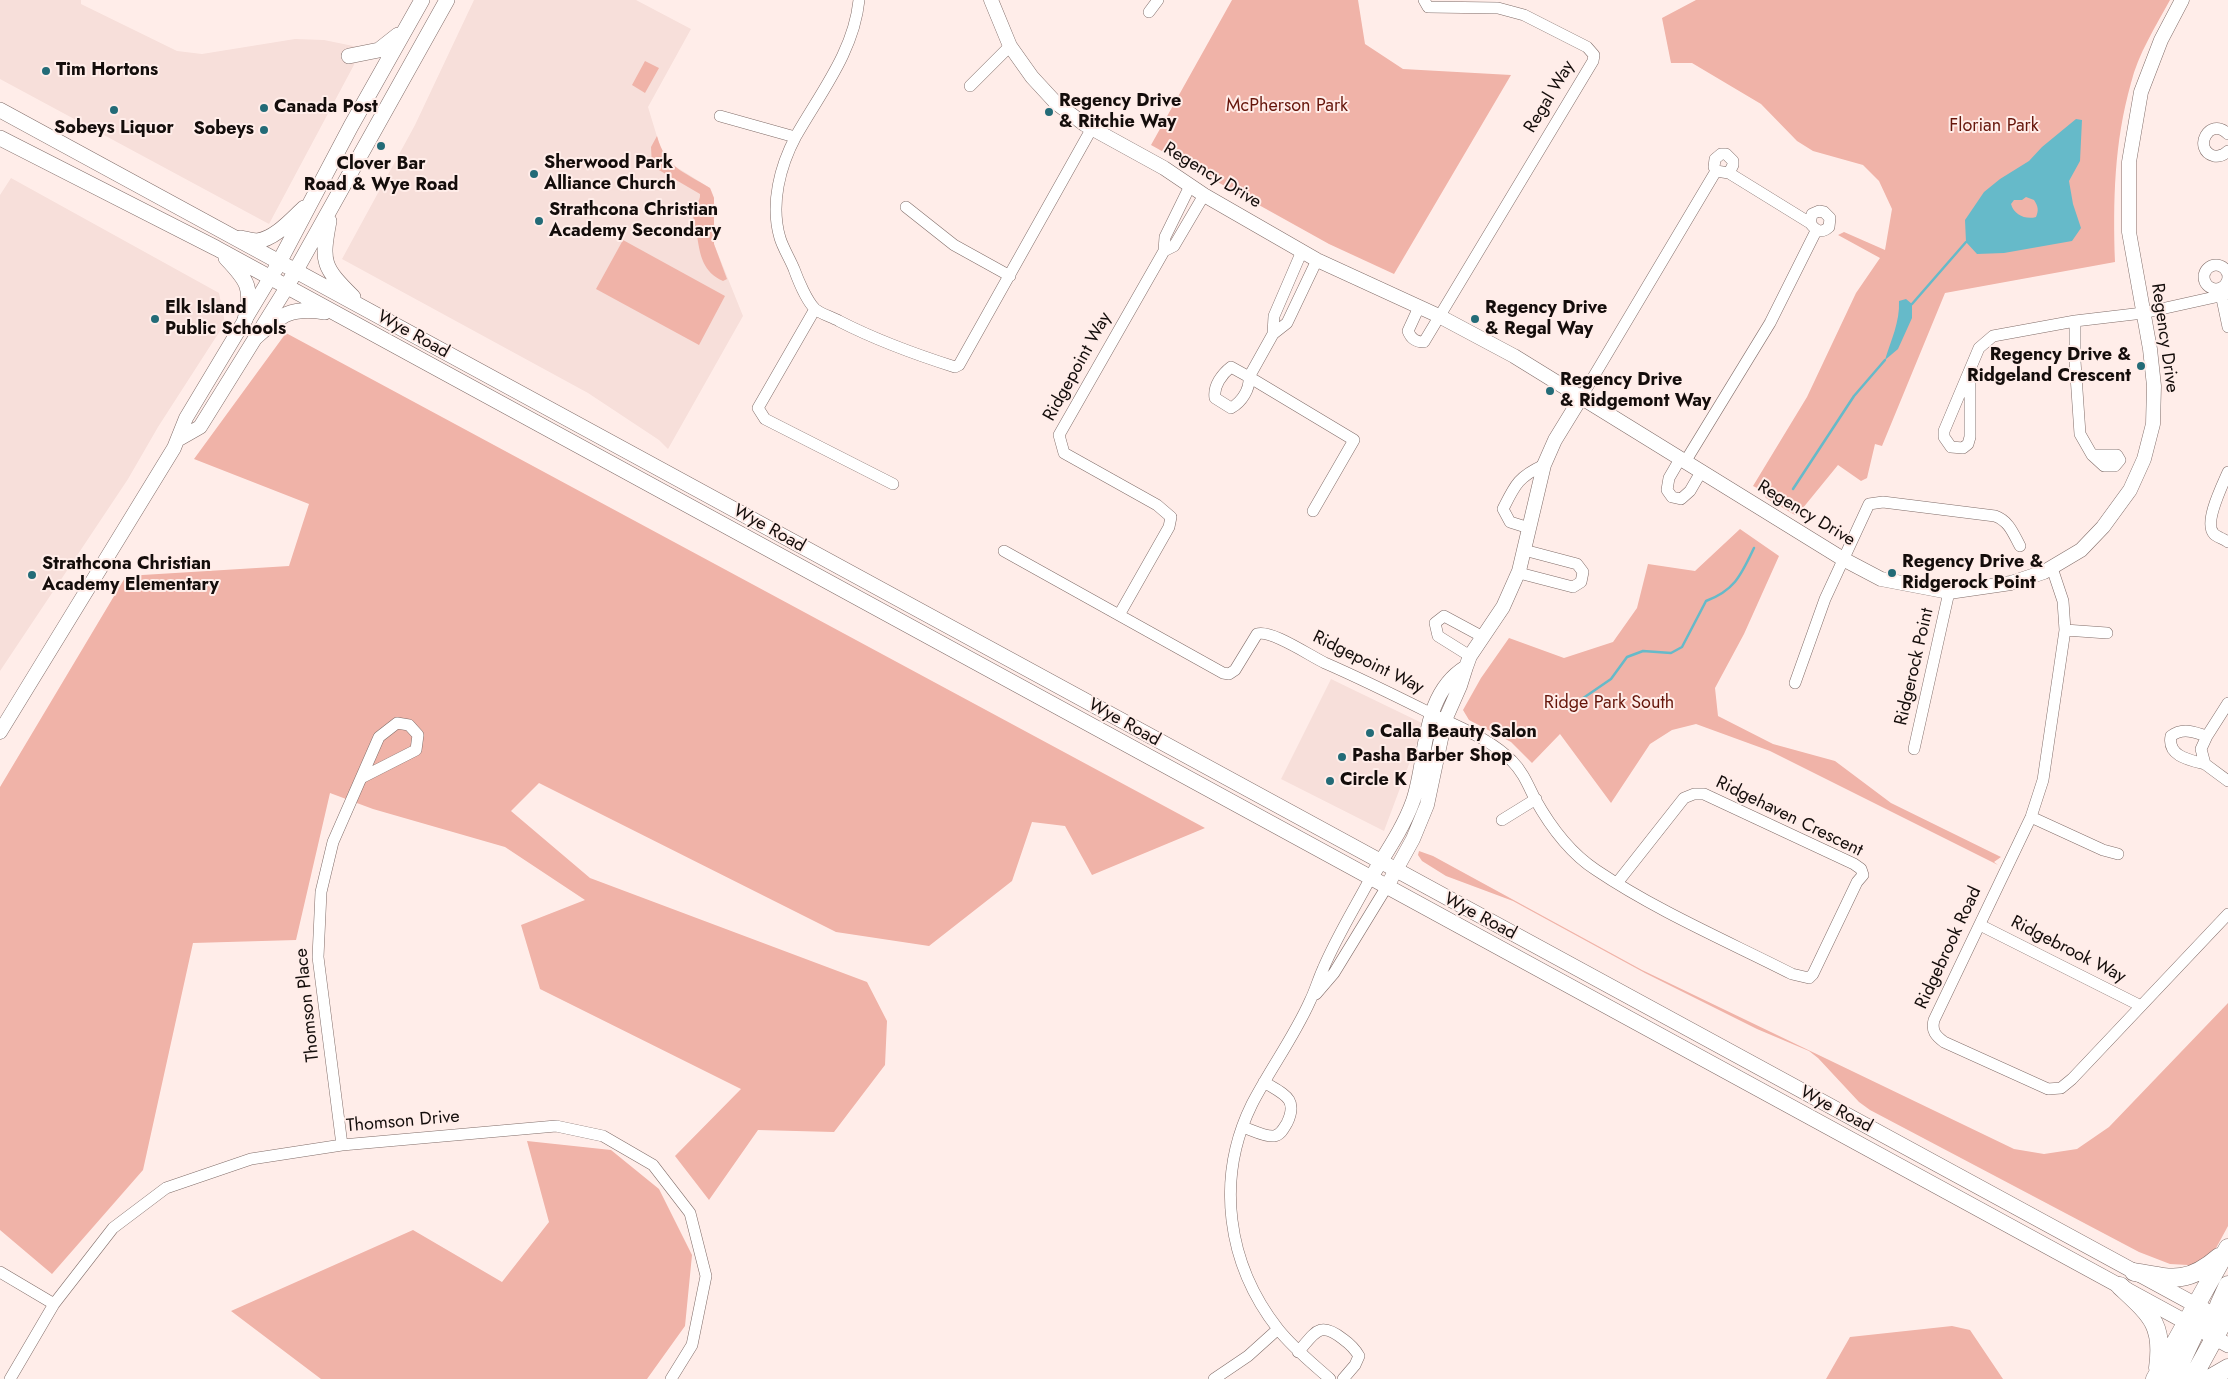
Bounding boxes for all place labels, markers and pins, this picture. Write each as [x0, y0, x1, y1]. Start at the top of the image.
place label: Tim Hortons [56, 60, 158, 82]
marker: Tim Hortons [40, 65, 52, 77]
place label: Regency Drive & Ritchie Way [1059, 91, 1181, 134]
place label: Canada Post [274, 97, 378, 119]
marker: Canada Post [258, 102, 270, 114]
marker: Sobeys Liquor [108, 104, 120, 116]
marker: Regency Drive & Ritchie Way [1043, 106, 1055, 118]
place label: Sobeys Liquor [54, 118, 174, 140]
place label: Sobeys [193, 119, 254, 141]
marker: Sobeys [258, 124, 270, 136]
marker: Clover Bar Road & Wye Road [375, 140, 387, 152]
place label: Sherwood Park Alliance Church [544, 153, 676, 195]
place label: Clover Bar Road & Wye Road [304, 154, 458, 196]
marker: Sherwood Park Alliance Church [528, 168, 540, 180]
place label: Strathcona Christian Academy Secondary [549, 200, 721, 242]
marker: Strathcona Christian Academy Secondary [533, 215, 545, 227]
place label: Elk Island Public Schools [165, 298, 286, 340]
place label: Regency Drive & Regal Way [1485, 298, 1607, 340]
marker: Elk Island Public Schools [149, 313, 161, 325]
marker: Regency Drive & Regal Way [1469, 313, 1481, 325]
place label: Regency Drive & Ridgeland Crescent [1967, 345, 2131, 388]
marker: Regency Drive & Ridgeland Crescent [2135, 360, 2147, 372]
place label: Regency Drive & Ridgemont Way [1560, 370, 1711, 412]
marker: Regency Drive & Ridgemont Way [1544, 385, 1556, 397]
place label: Regency Drive & Ridgerock Point [1902, 552, 2043, 594]
place label: Strathcona Christian Academy Elementary [42, 554, 219, 596]
marker: Regency Drive & Ridgerock Point [1886, 567, 1898, 579]
marker: Strathcona Christian Academy Elementary [26, 569, 38, 581]
place label: Calla Beauty Salon [1380, 722, 1537, 744]
marker: Calla Beauty Salon [1364, 727, 1376, 739]
place label: Pasha Barber Shop [1352, 746, 1512, 768]
marker: Pasha Barber Shop [1336, 751, 1348, 763]
place label: Circle K [1340, 770, 1407, 792]
marker: Circle K [1324, 775, 1336, 787]

